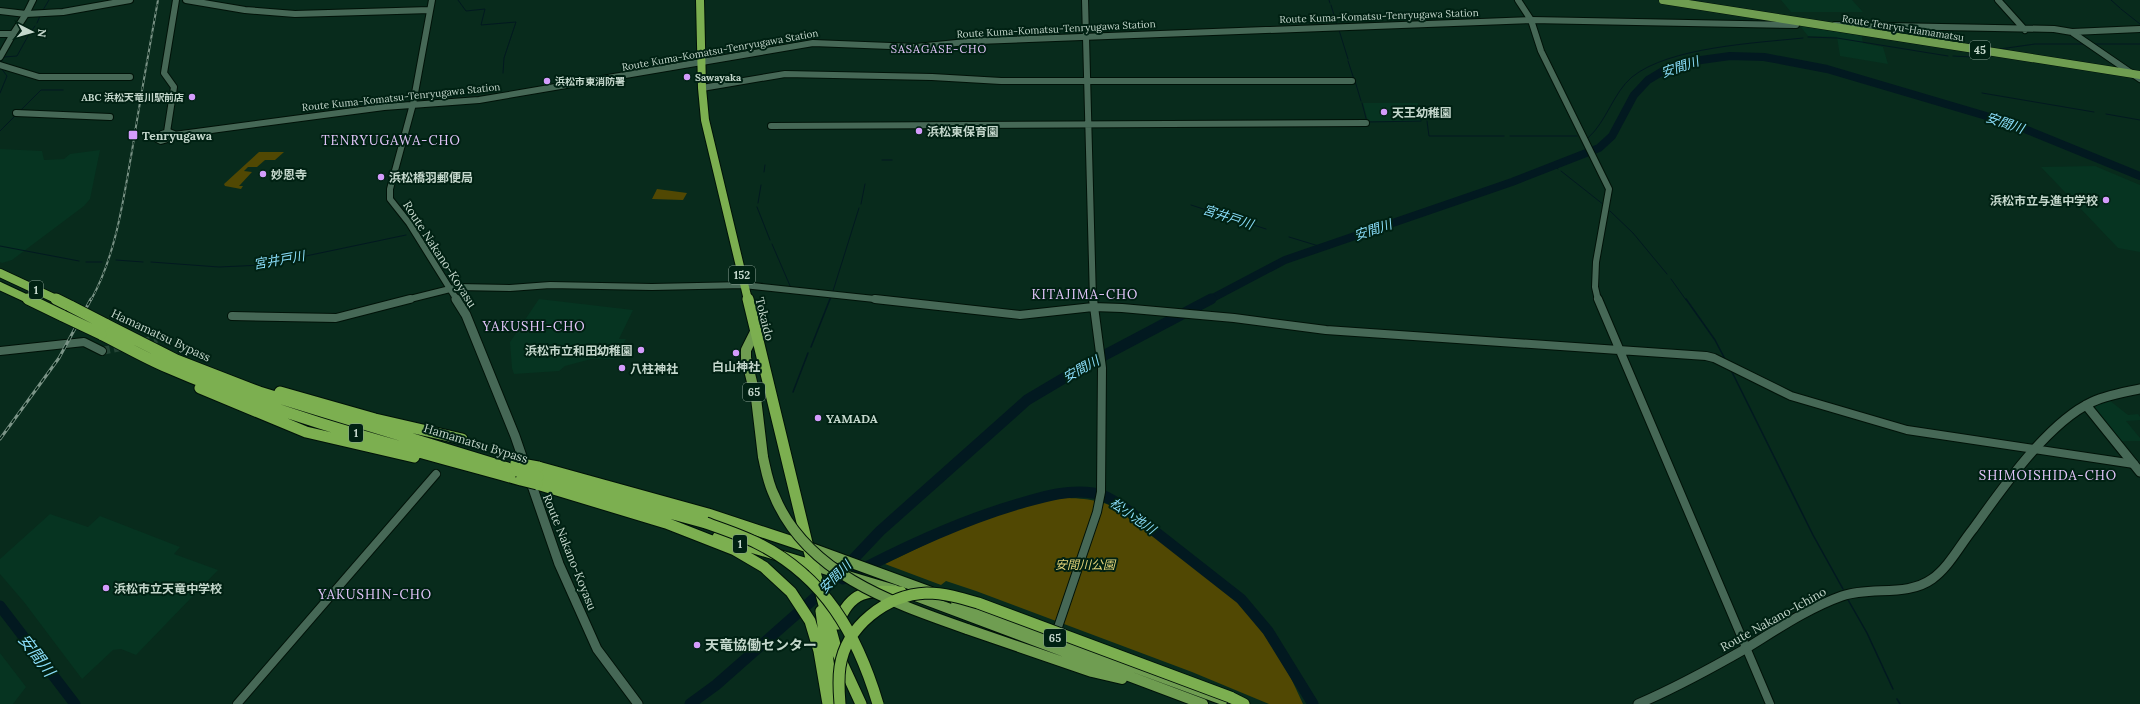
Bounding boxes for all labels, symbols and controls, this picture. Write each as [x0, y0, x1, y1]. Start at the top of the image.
street label: Route Kuma-Komatsu-Tenryugawa Station [1279, 6, 1479, 26]
north arrow [12, 12, 52, 52]
street label: Route Tenryu-Hamamatsu [1841, 12, 1965, 44]
street label: Route Kuma-Komatsu-Tenryugawa Station [956, 17, 1156, 41]
street label: Route Kuma-Komatsu-Tenryugawa Station [621, 26, 819, 74]
text: N [34, 28, 49, 38]
road number: 45 [1970, 41, 1990, 59]
district label: SASAGASE-CHO [891, 42, 987, 56]
water label: 安間川 [1659, 52, 1703, 81]
place label: Sawayaka [695, 71, 742, 84]
marker: Sawayaka [682, 72, 692, 82]
place label: 浜松市東消防署 [555, 75, 625, 88]
marker: 浜松市東消防署 [542, 76, 552, 86]
street label: Route Kuma-Komatsu-Tenryugawa Station [301, 80, 501, 114]
place label: ABC 浜松天竜川駅前店 [81, 91, 184, 104]
marker: ABC 浜松天竜川駅前店 [187, 92, 197, 102]
place label: 天王幼稚園 [1392, 105, 1452, 120]
marker: 天王幼稚園 [1379, 107, 1389, 117]
water label: 安間川 [1984, 109, 2028, 138]
place label: 浜松東保育園 [927, 124, 999, 139]
marker: 浜松東保育園 [914, 126, 924, 136]
place label: Tenryugawa [142, 128, 213, 143]
marker: Tenryugawa [127, 129, 139, 141]
district label: TENRYUGAWA-CHO [321, 132, 461, 149]
place label: 妙恩寺 [271, 167, 307, 182]
marker: 妙恩寺 [258, 169, 268, 179]
place label: 浜松橋羽郵便局 [389, 170, 473, 185]
marker: 浜松橋羽郵便局 [376, 172, 386, 182]
place label: 浜松市立与進中学校 [1990, 193, 2098, 208]
marker: 浜松市立与進中学校 [2101, 195, 2111, 205]
street label: Route Nakano-Koyasu [400, 198, 480, 310]
water label: 宮井戸川 [1201, 201, 1257, 234]
water label: 安間川 [1352, 215, 1396, 244]
water label: 宮井戸川 [252, 247, 308, 273]
road number: 152 [729, 266, 755, 284]
road number: 1 [29, 281, 43, 299]
district label: KITAJIMA-CHO [1032, 286, 1138, 303]
street label: Tokaido [752, 296, 778, 342]
street label: Hamamatsu Bypass [109, 305, 213, 365]
district label: YAKUSHI-CHO [481, 318, 586, 335]
place label: 浜松市立和田幼稚園 [525, 343, 633, 358]
marker: 浜松市立和田幼稚園 [636, 345, 646, 355]
marker: 白山神社 [731, 348, 741, 358]
water label: 安間川 [1060, 351, 1104, 386]
place label: 白山神社 [712, 359, 760, 374]
place label: 八柱神社 [630, 361, 678, 376]
marker: 八柱神社 [617, 363, 627, 373]
road number: 65 [743, 383, 765, 401]
place label: YAMADA [826, 411, 878, 426]
marker: YAMADA [813, 413, 823, 423]
street label: Hamamatsu Bypass [422, 420, 530, 466]
road number: 1 [349, 424, 363, 442]
district label: SHIMOISHIDA-CHO [1979, 467, 2117, 484]
street label: Route Nakano-Koyasu [540, 492, 600, 612]
water label: 松小池川 [1107, 494, 1161, 539]
road number: 1 [733, 535, 747, 553]
water label: 安間川 [815, 556, 856, 597]
park label: 安間川公園 [1055, 557, 1117, 572]
place label: 浜松市立天竜中学校 [114, 581, 222, 596]
marker: 浜松市立天竜中学校 [101, 583, 111, 593]
street label: Route Nakano-Ichino [1717, 584, 1829, 654]
district label: YAKUSHIN-CHO [317, 586, 432, 603]
road number: 65 [1044, 629, 1066, 647]
water label: 安間川 [15, 630, 61, 682]
place label: 天竜協働センター [705, 636, 817, 654]
marker: 天竜協働センター [692, 640, 702, 650]

